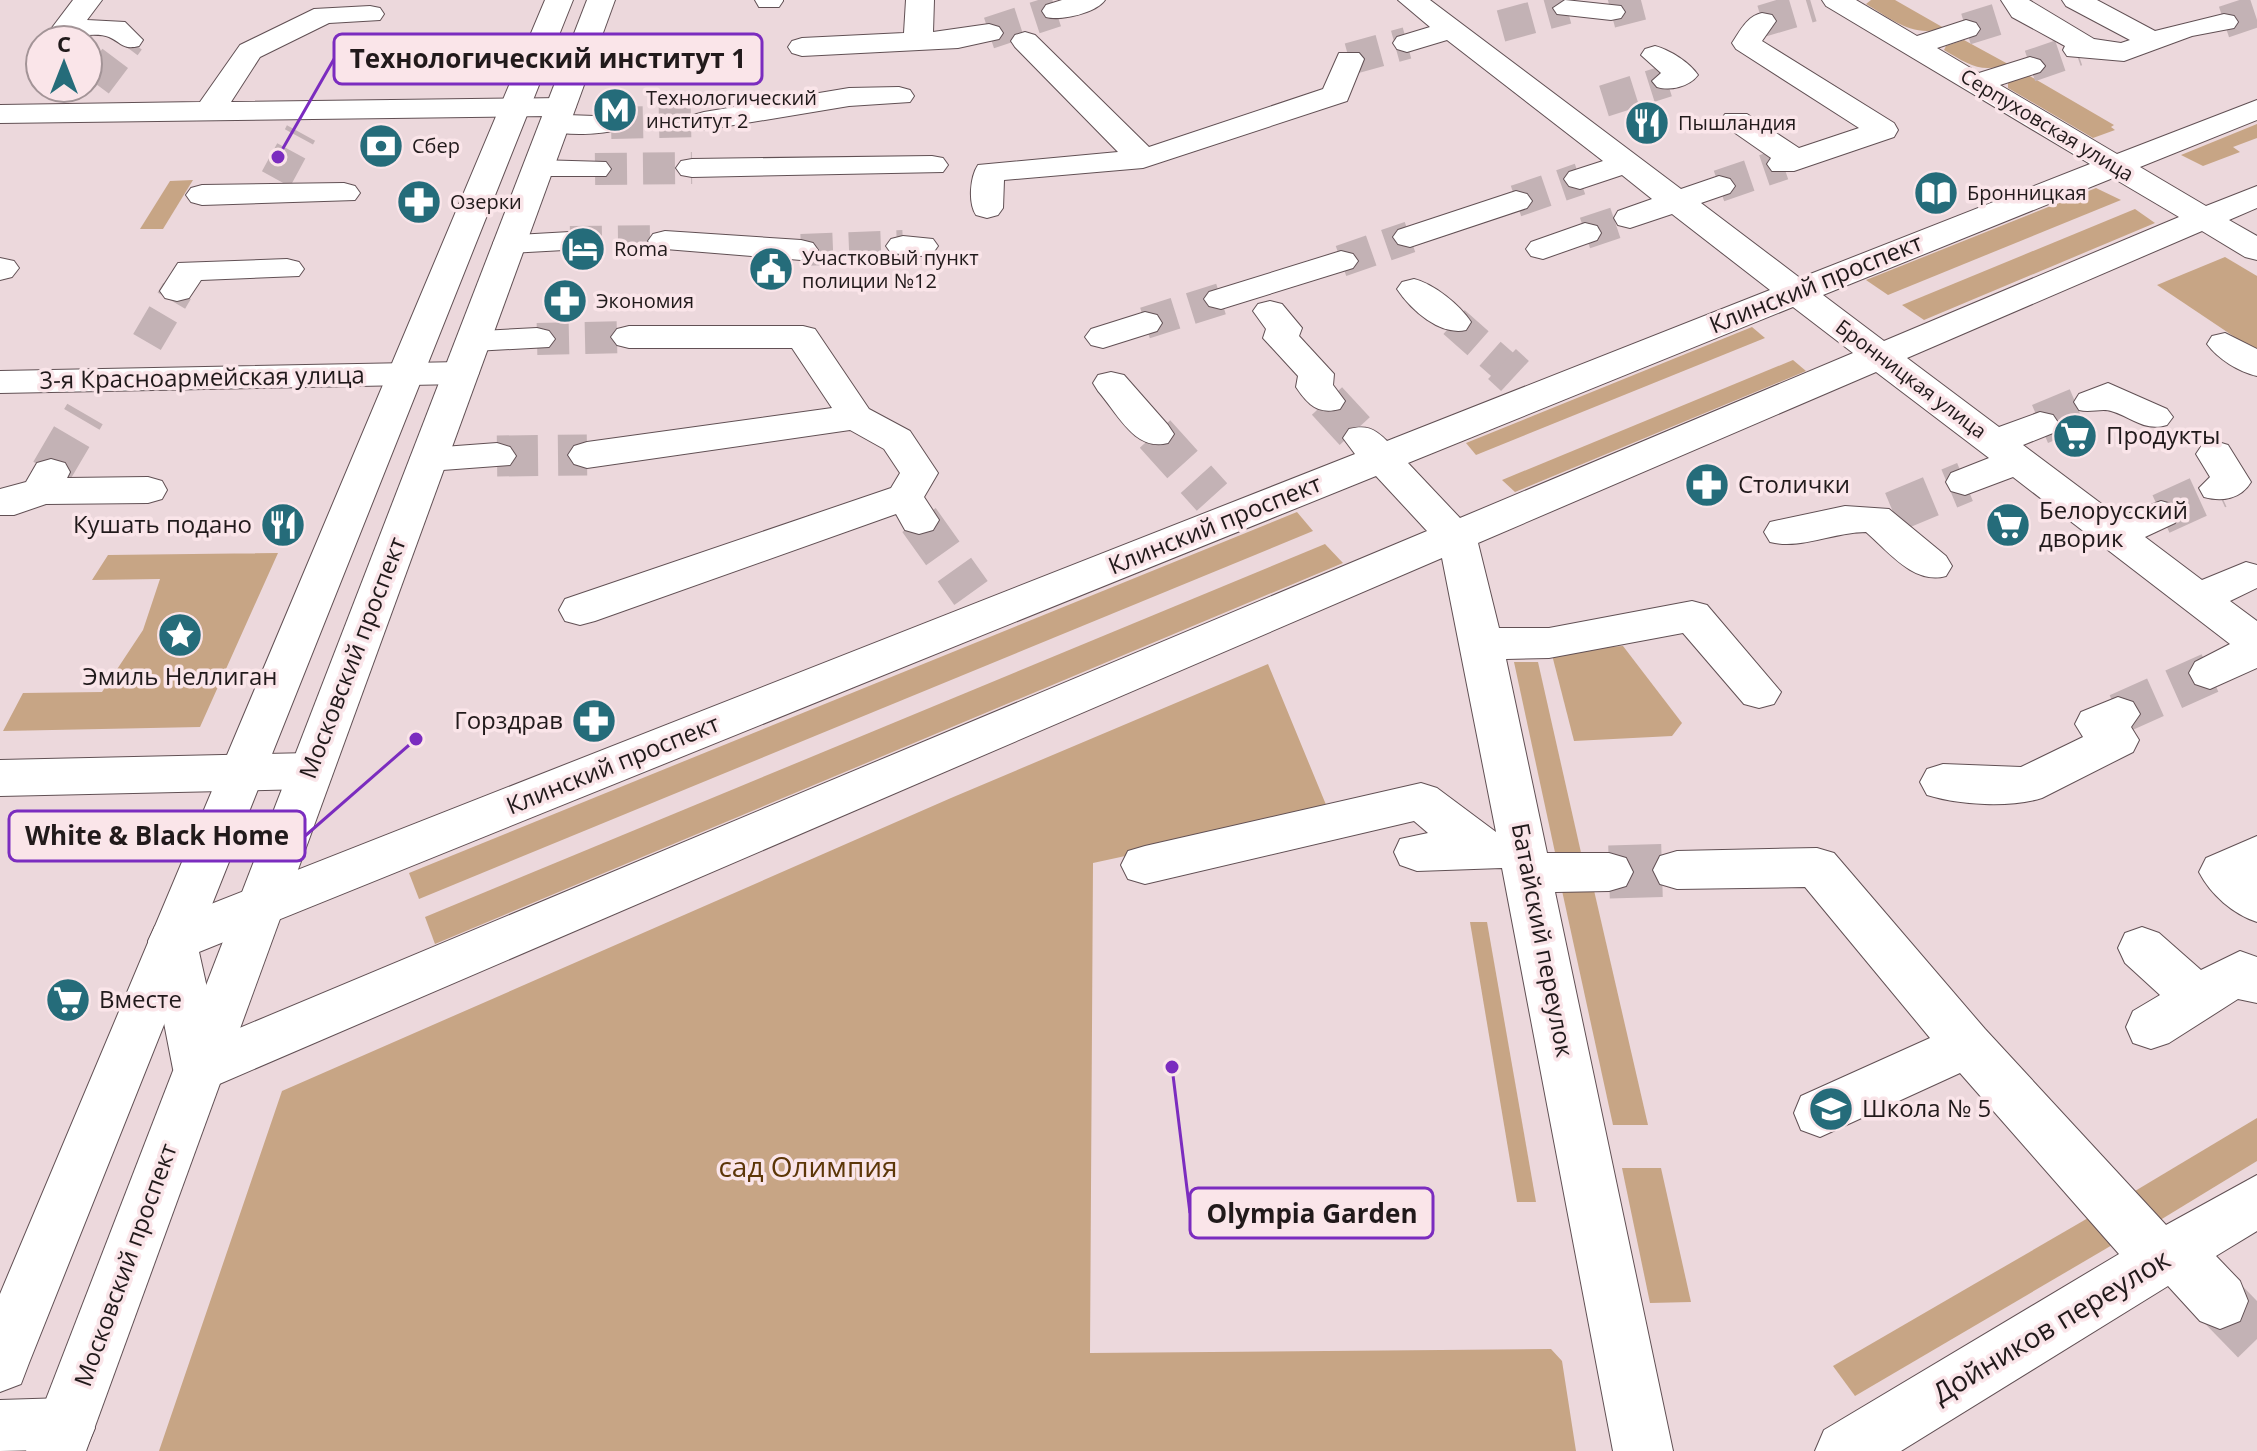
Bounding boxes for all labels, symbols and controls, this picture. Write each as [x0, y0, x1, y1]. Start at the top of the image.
north arrow [24, 24, 104, 104]
text: С [57, 28, 71, 58]
callout: Технологический институт 1 [334, 34, 762, 84]
text: Технологический институт 1 [350, 40, 746, 76]
street label: Серпуховская улица [1956, 62, 2139, 187]
place label: Технологический институт 2 [646, 84, 817, 134]
metro station icon: Технологический институт 2 [591, 86, 639, 134]
restaurant icon: Пышландия [1623, 99, 1671, 147]
place label: Пышландия [1678, 109, 1796, 136]
bank icon: Сбер [357, 122, 405, 170]
place label: Сбер [412, 132, 460, 159]
library icon: Бронницкая [1912, 169, 1960, 217]
pharmacy icon: Озерки [395, 178, 443, 226]
place label: Бронницкая [1967, 179, 2087, 206]
place label: Озерки [450, 188, 522, 215]
hotel icon: Roma [559, 225, 607, 273]
street label: Клинский проспект [1704, 225, 1927, 340]
place label: Roma [614, 235, 668, 262]
place label: Участковый пункт полиции №12 [802, 244, 979, 294]
public building icon: Участковый пункт полиции №12 [747, 245, 795, 293]
pharmacy icon: Экономия [541, 277, 589, 325]
place label: Экономия [596, 287, 694, 314]
street label: Бронницкая улица [1830, 313, 1992, 444]
street label: 3-я Красноармейская улица [39, 357, 365, 396]
supermarket icon: Продукты [2051, 412, 2099, 460]
place label: Продукты [2106, 418, 2221, 451]
pharmacy icon: Столички [1683, 461, 1731, 509]
street label: Клинский проспект [1103, 466, 1326, 581]
place label: Столички [1738, 467, 1850, 500]
place label: Белорусский дворик [2039, 493, 2188, 554]
restaurant icon: Кушать подано [259, 501, 307, 549]
supermarket icon: Белорусский дворик [1984, 501, 2032, 549]
place label: Кушать подано [73, 507, 252, 540]
street label: Московский проспект [290, 532, 413, 783]
place icon: Эмиль Неллиган [156, 611, 204, 659]
place label: Эмиль Неллиган [83, 659, 277, 692]
pharmacy icon: Горздрав [570, 697, 618, 745]
place label: Горздрав [454, 703, 563, 736]
street label: Клинский проспект [501, 706, 724, 821]
callout: White & Black Home [9, 811, 305, 861]
text: White & Black Home [25, 817, 289, 853]
street label: Батайский переулок [1505, 820, 1582, 1060]
supermarket icon: Вместе [44, 976, 92, 1024]
place label: Вместе [99, 982, 182, 1015]
school or university icon: Школа № 5 [1807, 1085, 1855, 1133]
place label: Школа № 5 [1862, 1091, 1991, 1124]
street label: Московский проспект [65, 1138, 184, 1391]
park label: сад Олимпия [718, 1147, 898, 1185]
callout: Olympiа Garden [1190, 1188, 1433, 1238]
text: Olympiа Garden [1206, 1195, 1418, 1231]
street label: Дойников переулок [1924, 1239, 2177, 1411]

